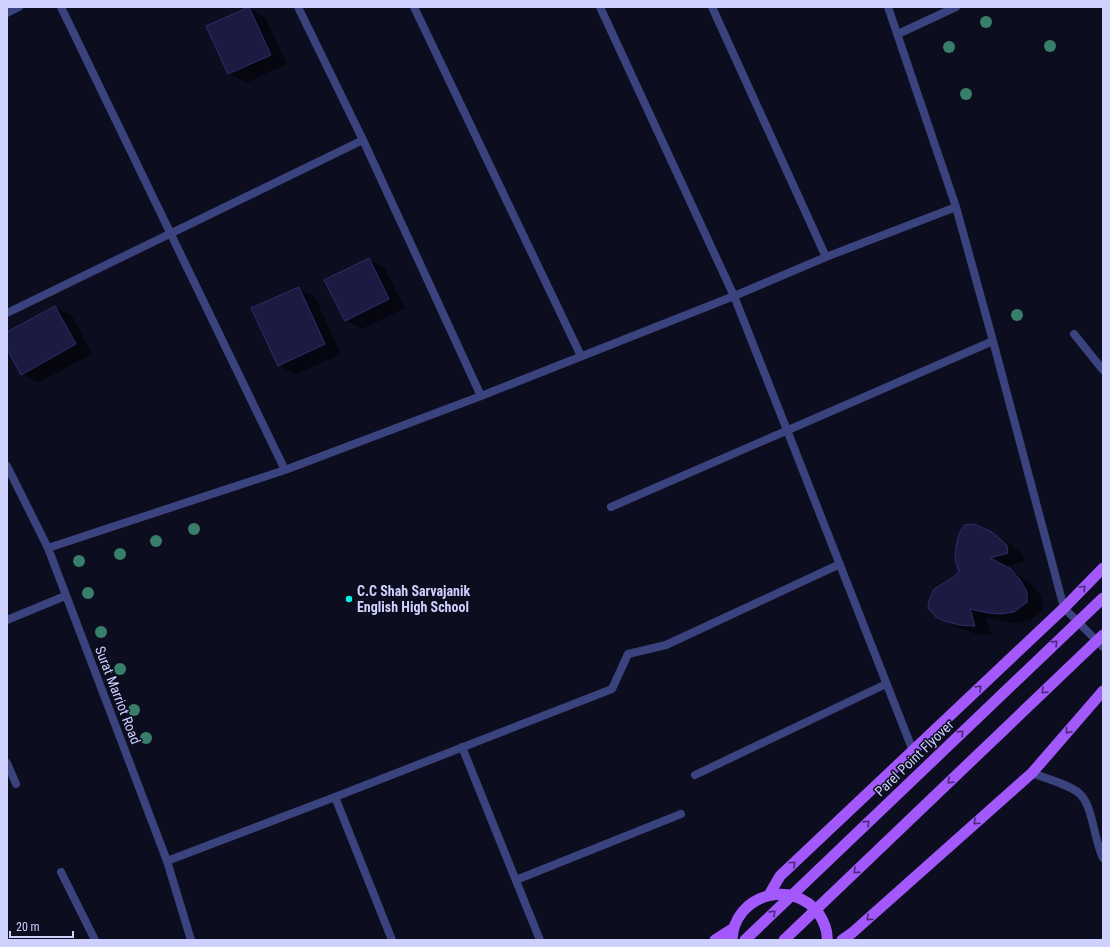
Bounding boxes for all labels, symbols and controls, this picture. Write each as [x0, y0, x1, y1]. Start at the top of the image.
place label: C.C Shah Sarvajanik English High School [357, 583, 471, 615]
one-way arrow [1078, 585, 1086, 593]
marker: C.C Shah Sarvajanik English High School [344, 594, 354, 604]
one-way arrow [1050, 641, 1058, 648]
street label: Surat Marriot Road [92, 644, 144, 746]
one-way arrow [974, 685, 982, 693]
one-way arrow [1041, 686, 1049, 694]
street label: Parel Point Flyover [871, 717, 957, 799]
one-way arrow [1066, 726, 1073, 734]
one-way arrow [956, 730, 964, 738]
one-way arrow [948, 776, 955, 783]
one-way arrow [973, 818, 981, 825]
one-way arrow [862, 820, 870, 828]
one-way arrow [788, 861, 796, 869]
one-way arrow [854, 866, 861, 873]
one-way arrow [768, 910, 776, 918]
scale bar [10, 913, 73, 939]
one-way arrow [866, 914, 873, 921]
text: 20 m [16, 920, 40, 934]

